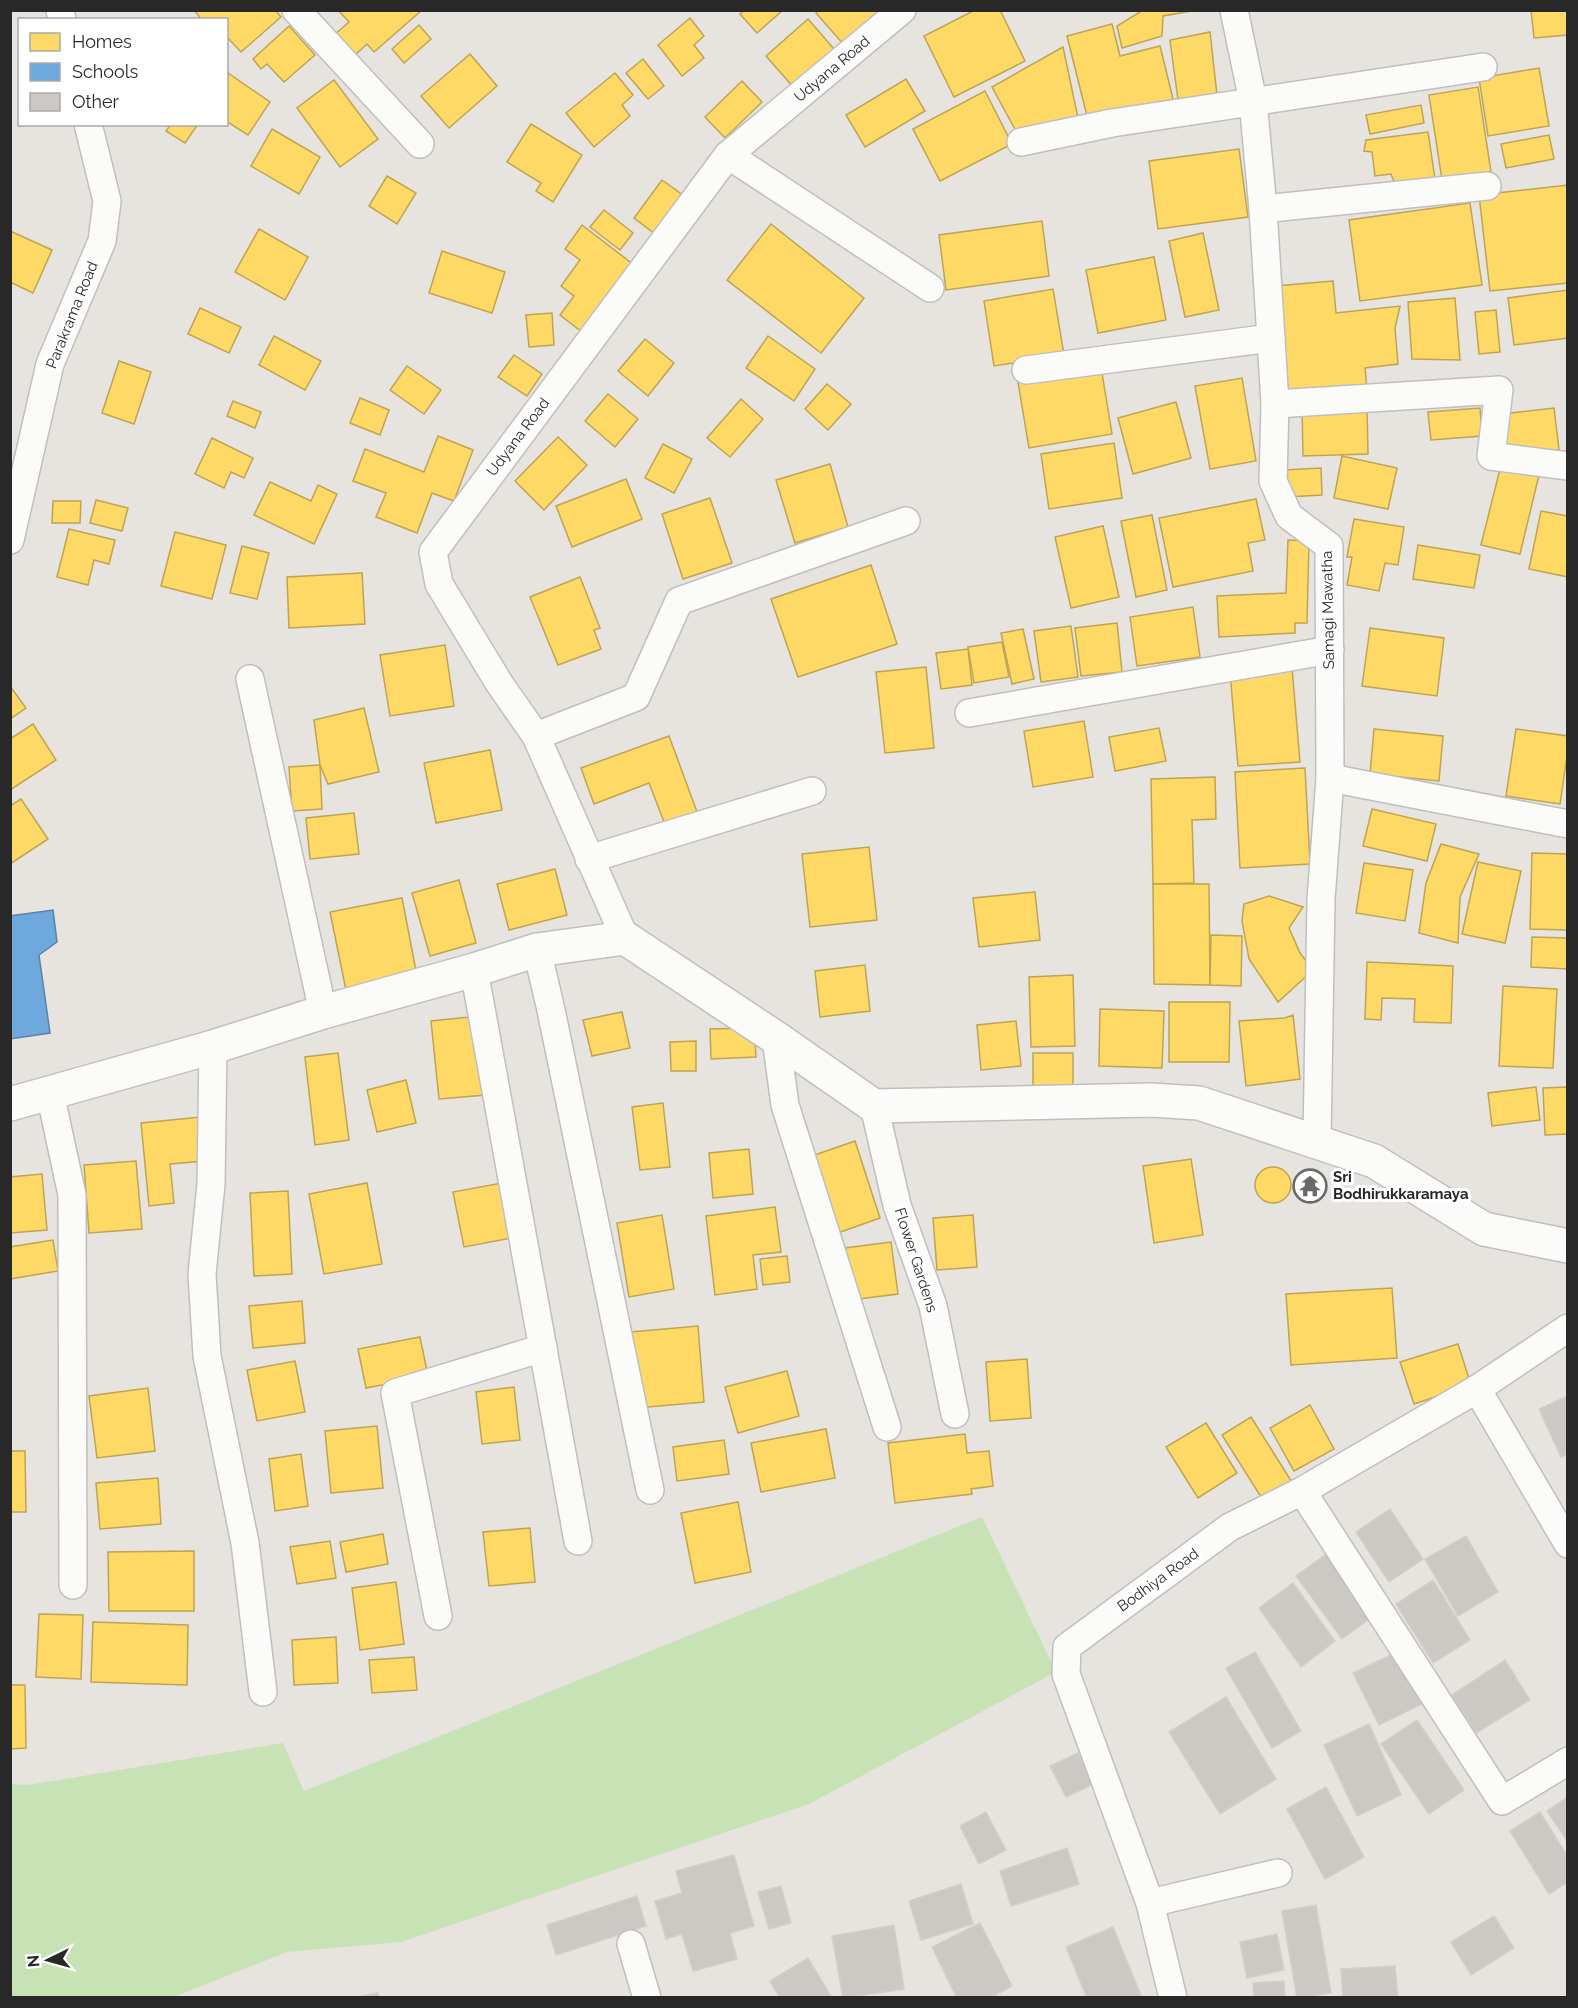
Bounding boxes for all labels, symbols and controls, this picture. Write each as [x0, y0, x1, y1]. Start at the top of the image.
legend [18, 18, 228, 126]
text: Homes [72, 31, 132, 52]
street label: Udyana Road [790, 32, 874, 106]
text: Schools [72, 61, 139, 82]
text: Other [72, 91, 120, 112]
street label: Parakrama Road [42, 259, 102, 371]
street label: Udyana Road [483, 394, 553, 480]
street label: Samagi Mawatha [1318, 551, 1338, 669]
temple icon: Sri Bodhirukkaramaya [1292, 1168, 1328, 1204]
place label: Sri Bodhirukkaramaya [1333, 1168, 1469, 1203]
street label: Flower Gardens [891, 1205, 941, 1315]
street label: Bodhiya Road [1114, 1544, 1202, 1616]
north arrow [18, 1930, 78, 1990]
text: N [24, 1954, 44, 1968]

